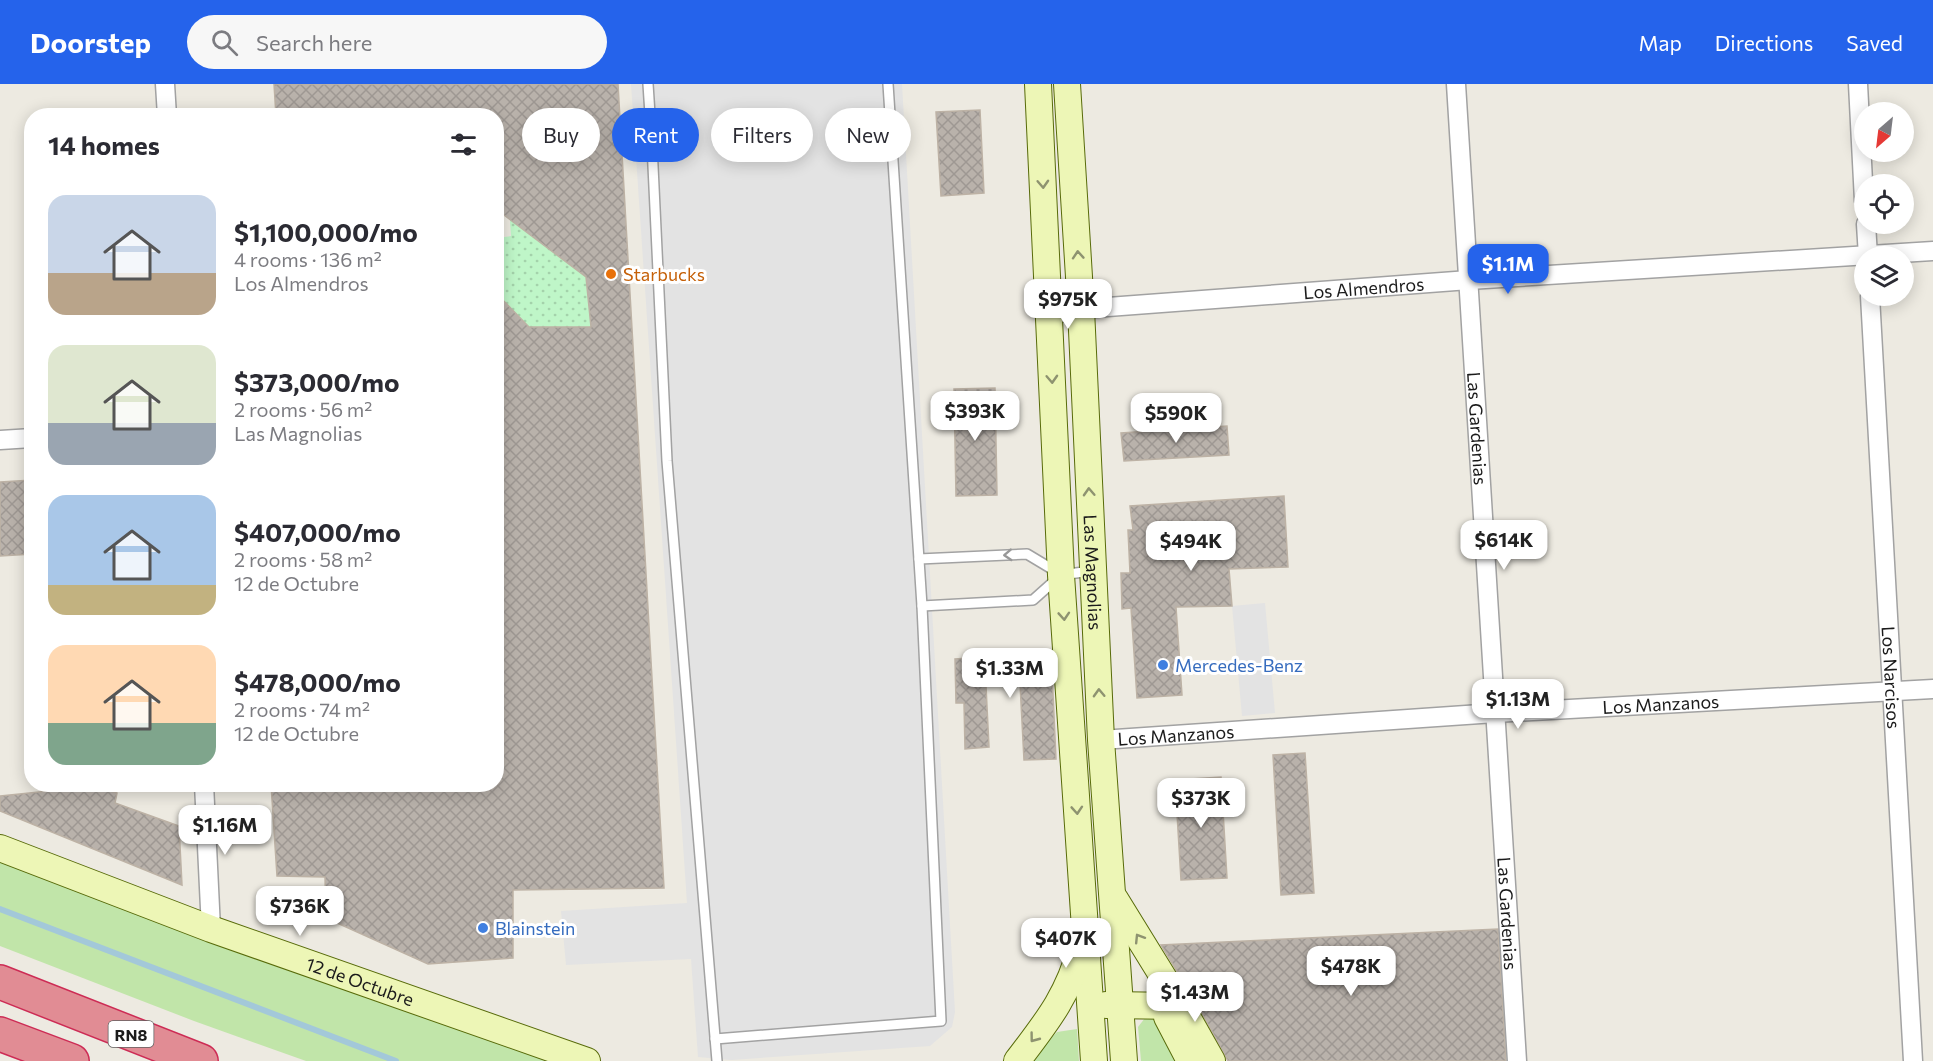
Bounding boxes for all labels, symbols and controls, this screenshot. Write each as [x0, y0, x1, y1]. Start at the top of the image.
search box [187, 15, 607, 69]
text: Doorstep [30, 25, 151, 59]
icon: search [208, 26, 241, 59]
text: Search here [256, 29, 372, 56]
text: Map [1639, 30, 1682, 55]
text: Directions [1715, 30, 1813, 55]
text: Saved [1846, 30, 1903, 55]
north arrow [1854, 102, 1914, 162]
map controls [1854, 102, 1914, 306]
chip: Buy [522, 108, 600, 162]
chip: Rent [612, 108, 699, 162]
chip: Filters [711, 108, 813, 162]
chip: New [825, 108, 911, 162]
icon: filters [447, 128, 480, 161]
text: 14 homes [48, 129, 160, 160]
button: locate [1854, 174, 1914, 234]
one-way arrow [1036, 180, 1049, 189]
text: $1,100,000/mo [234, 216, 418, 247]
icon: home [96, 219, 168, 291]
pin: $1.1M [1466, 244, 1550, 295]
button: layers [1854, 246, 1914, 306]
text: 4 rooms · 136 m² [234, 247, 382, 271]
one-way arrow [1072, 250, 1085, 260]
text: $1.1M [1482, 251, 1534, 275]
place label: Starbucks [623, 263, 705, 285]
marker: Starbucks [604, 267, 618, 281]
text: Los Almendros [234, 271, 369, 295]
street label: Los Almendros [1302, 272, 1425, 303]
pin: $975K [1026, 279, 1110, 330]
text: $975K [1038, 286, 1098, 310]
text: $373,000/mo [234, 366, 400, 397]
icon: home [96, 369, 168, 441]
street label: Las Gardenias [1463, 371, 1492, 486]
one-way arrow [1045, 375, 1058, 384]
pin: $393K [933, 391, 1017, 442]
pin: $590K [1134, 393, 1218, 444]
text: 2 rooms · 56 m² [234, 397, 372, 421]
text: $393K [945, 398, 1005, 422]
text: $590K [1145, 400, 1207, 424]
text: Las Magnolias [234, 421, 362, 445]
one-way arrow [1083, 487, 1096, 496]
street label: Las Magnolias [1080, 514, 1107, 631]
text: $407,000/mo [234, 516, 401, 547]
icon: home [96, 519, 168, 591]
pin: $614K [1462, 520, 1546, 571]
pin: $494K [1149, 521, 1233, 572]
text: $614K [1474, 527, 1534, 551]
text: $494K [1160, 528, 1222, 552]
text: 2 rooms · 58 m² [234, 547, 372, 571]
one-way arrow [1004, 549, 1013, 562]
text: 12 de Octubre [234, 571, 359, 595]
one-way arrow [1057, 611, 1070, 620]
street label: Los Narcisos [1878, 625, 1905, 729]
pin: $1.33M [961, 648, 1059, 699]
place label: Mercedes-Benz [1175, 654, 1303, 676]
text: $1.33M [976, 655, 1044, 679]
marker: Mercedes-Benz [1156, 658, 1170, 672]
text: $478,000/mo [234, 666, 401, 697]
icon: home [96, 669, 168, 741]
pin: $1.13M [1469, 679, 1567, 730]
text: $1.13M [1486, 686, 1550, 710]
one-way arrow [1092, 688, 1105, 697]
street label: Los Manzanos [1602, 690, 1720, 718]
text: 2 rooms · 74 m² [234, 697, 370, 721]
street label: Los Manzanos [1117, 720, 1235, 750]
text: 12 de Octubre [234, 721, 359, 745]
pin: $373K [1159, 778, 1243, 829]
text: $373K [1171, 785, 1231, 809]
pin: $1.16M [176, 805, 274, 856]
one-way arrow [1070, 806, 1083, 815]
text: $1.16M [192, 812, 258, 836]
street label: Las Gardenias [1493, 856, 1522, 971]
pin: $736K [258, 886, 342, 937]
text: $736K [270, 893, 330, 917]
place label: Blainstein [495, 917, 575, 939]
pin: $407K [1024, 918, 1108, 969]
marker: Blainstein [476, 921, 490, 935]
text: $407K [1035, 925, 1097, 949]
one-way arrow [1135, 934, 1147, 944]
pin: $478K [1309, 946, 1393, 997]
street label: 12 de Octubre [303, 952, 417, 1010]
text: $478K [1321, 953, 1381, 977]
pin: $1.43M [1146, 972, 1244, 1023]
text: $1.43M [1161, 979, 1229, 1003]
road number: RN8 [108, 1021, 154, 1047]
one-way arrow [1031, 1031, 1042, 1042]

